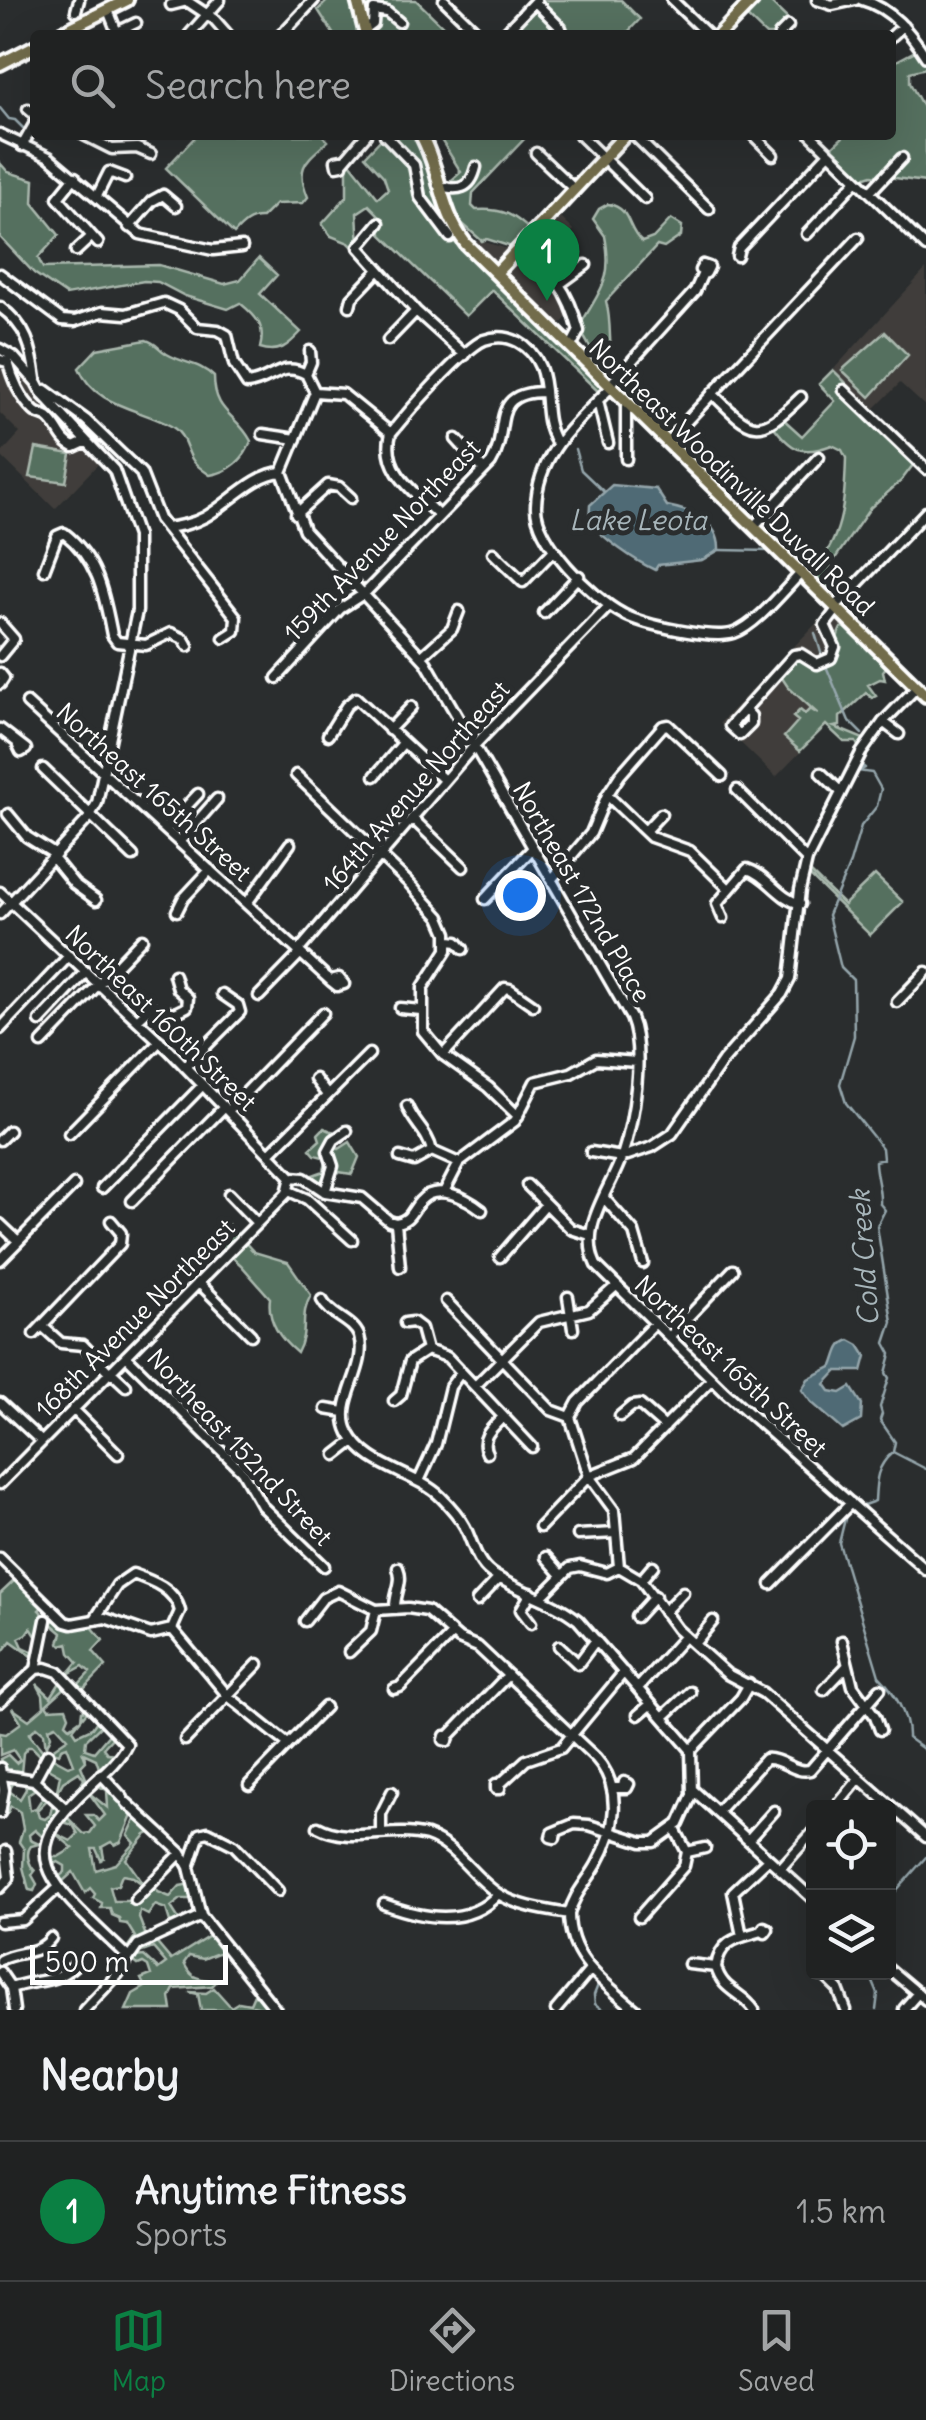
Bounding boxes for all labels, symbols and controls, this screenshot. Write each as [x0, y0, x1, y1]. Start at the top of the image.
search box [30, 30, 896, 140]
icon: search [65, 58, 120, 113]
text: Search here [145, 62, 351, 109]
pin: 1 [514, 218, 580, 301]
street label: Northeast Woodinville Duvall Road [582, 332, 882, 622]
street label: 159th Avenue Northeast [277, 432, 487, 648]
water label: Lake Leota [569, 502, 709, 538]
street label: 164th Avenue Northeast [316, 674, 516, 898]
street label: Northeast 165th Street [50, 696, 258, 888]
street label: Northeast 172nd Place [506, 776, 658, 1008]
your location [495, 870, 546, 921]
street label: Northeast 160th Street [59, 918, 263, 1118]
water label: Cold Creek [841, 1187, 887, 1327]
street label: 168th Avenue Northeast [29, 1212, 241, 1424]
street label: Northeast 165th Street [628, 1268, 834, 1464]
street label: Northeast 152nd Street [140, 1342, 340, 1552]
map controls [806, 1800, 896, 1980]
button: locate [806, 1800, 896, 1890]
button: layers [806, 1890, 896, 1980]
scale bar [30, 1940, 228, 1984]
text: 500 m [45, 1944, 129, 1980]
text: Nearby [40, 2049, 179, 2101]
text: Anytime Fitness [135, 2167, 407, 2214]
text: 1 [66, 2191, 79, 2232]
text: 1.5 km [796, 2191, 886, 2232]
text: Sports [135, 2214, 227, 2255]
tab: Map [111, 2303, 166, 2399]
tab: Directions [389, 2303, 515, 2399]
tab: Saved [738, 2303, 815, 2399]

